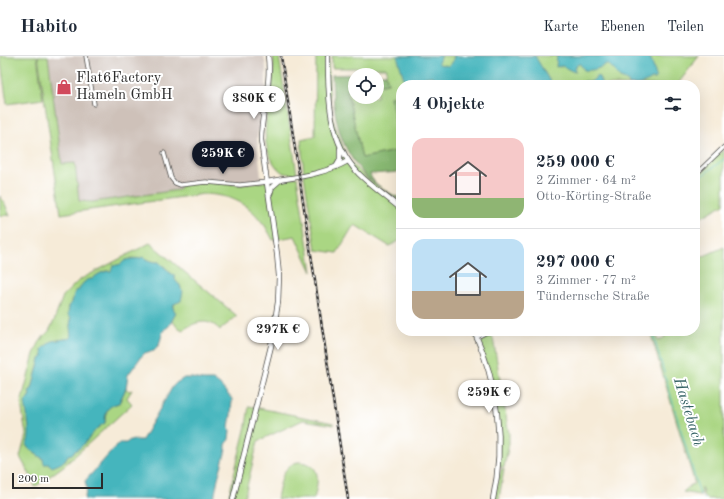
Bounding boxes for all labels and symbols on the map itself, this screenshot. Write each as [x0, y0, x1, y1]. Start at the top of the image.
place label: Flat6Factory Hameln GmbH [76, 71, 173, 103]
shop icon: Flat6Factory Hameln GmbH [55, 78, 73, 96]
pin: 380K € [221, 86, 287, 120]
pin: 259K € [190, 141, 256, 175]
pin: 297K € [245, 317, 311, 351]
water label: Hastebach [670, 375, 706, 448]
pin: 259K € [456, 380, 522, 414]
scale bar [12, 471, 103, 490]

